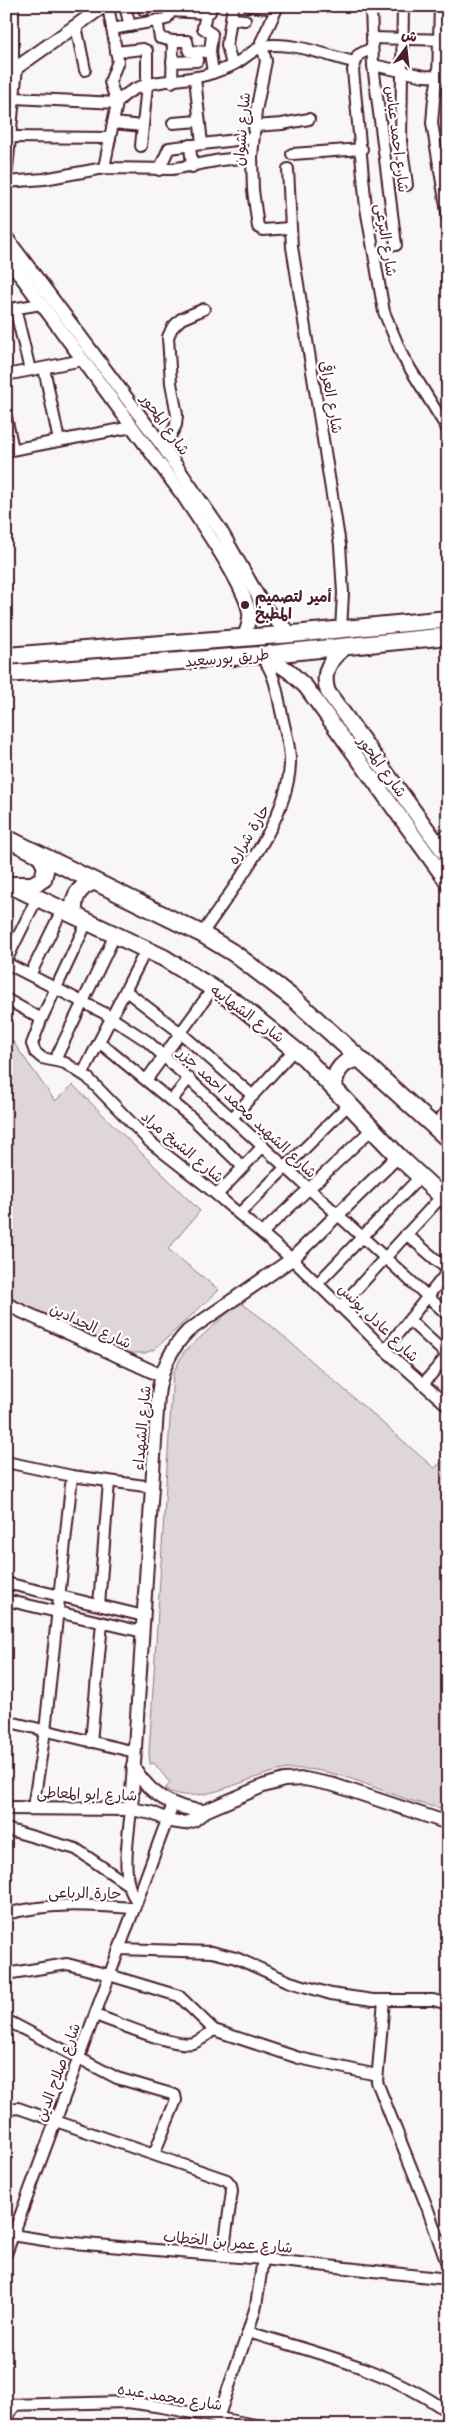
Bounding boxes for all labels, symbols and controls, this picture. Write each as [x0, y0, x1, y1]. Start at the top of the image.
north arrow [382, 22, 432, 72]
text: ش [400, 24, 419, 46]
street label: شارع احمد عباس [381, 85, 414, 194]
street label: شارع نشوان [228, 91, 255, 167]
street label: شارع البرعى [370, 202, 403, 278]
street label: شارع العراقى [315, 359, 348, 435]
street label: شارع المحور [136, 388, 195, 459]
place label: أمير لتصميم المطبخ [255, 586, 333, 624]
marker: أمير لتصميم المطبخ [239, 599, 251, 611]
street label: طريق بورسعيد [184, 643, 270, 672]
street label: شارع المحور [353, 730, 412, 801]
street label: حارة شراره [222, 800, 274, 868]
street label: شارع الشهابيه [206, 979, 289, 1047]
street label: شارع الشهيد محمد احمد جزر [173, 1042, 322, 1182]
street label: شارع الشيخ مراد [137, 1105, 229, 1187]
street label: شارع عادل يونس [334, 1278, 424, 1366]
street label: شارع الحدادين [47, 1297, 135, 1353]
street label: شارع الشهداء [127, 1385, 156, 1471]
street label: شارع ابو المعاطى [36, 1781, 138, 1806]
street label: حارة الرباعى [48, 1881, 122, 1904]
street label: شارع صلاح الدين [30, 2020, 85, 2124]
street label: شارع عمر بن الخطاب [162, 2225, 294, 2258]
street label: شارع محمد عبده [116, 2378, 224, 2415]

